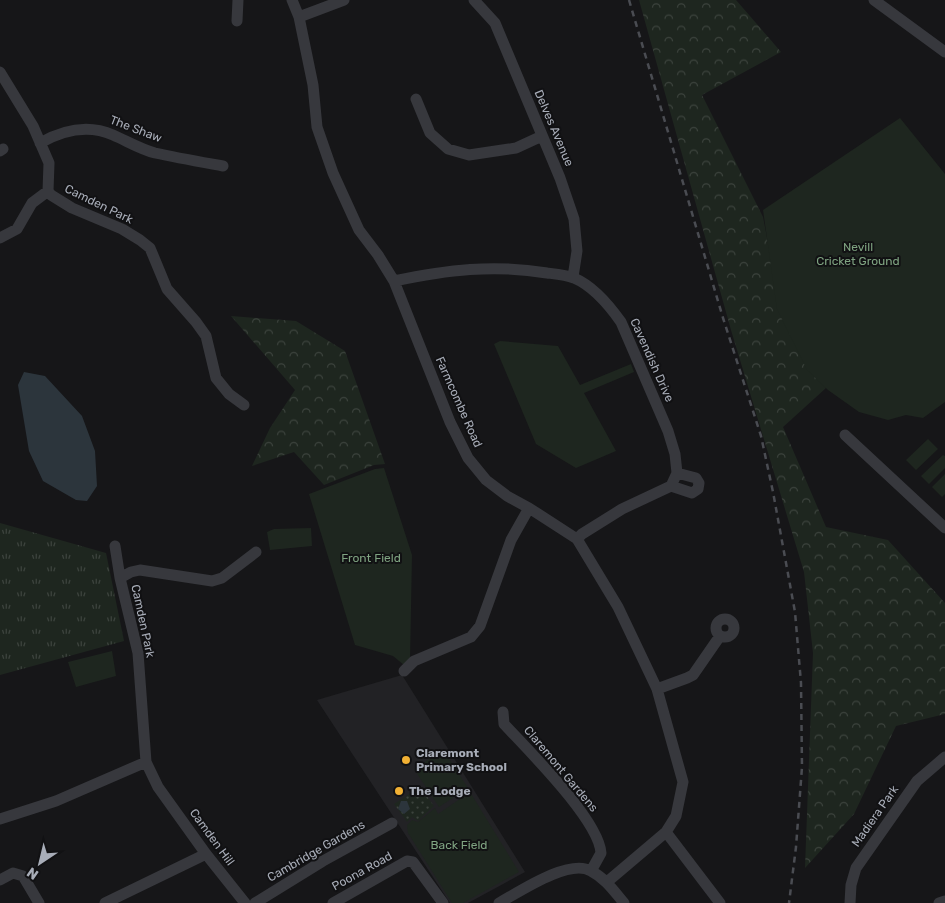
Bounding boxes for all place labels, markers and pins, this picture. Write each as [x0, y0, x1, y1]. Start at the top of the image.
place label: Claremont Primary School [416, 746, 507, 774]
marker: Claremont Primary School [400, 754, 412, 766]
place label: The Lodge [409, 784, 471, 798]
marker: The Lodge [393, 785, 405, 797]

